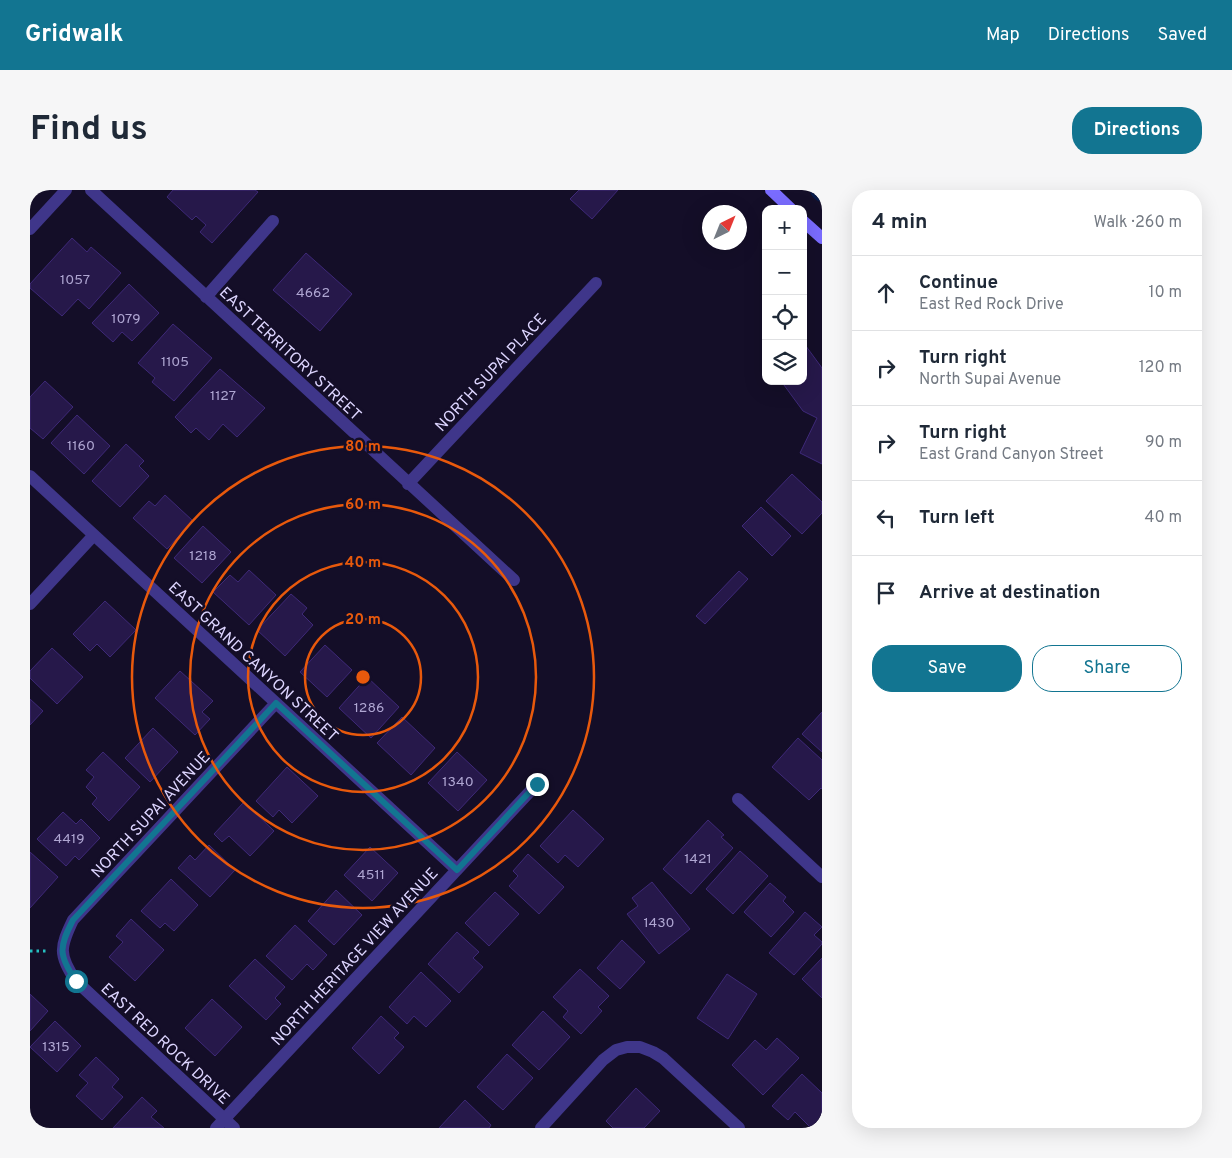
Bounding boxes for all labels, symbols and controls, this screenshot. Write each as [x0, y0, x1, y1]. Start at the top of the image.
text: Gridwalk [25, 20, 123, 50]
text: Map [986, 24, 1020, 47]
text: Directions [1048, 24, 1130, 47]
text: Saved [1158, 24, 1207, 47]
button: Directions [1072, 107, 1202, 154]
text: Find us [30, 108, 148, 152]
north arrow [702, 205, 747, 250]
map controls [762, 205, 807, 385]
button: + [762, 205, 807, 250]
text: 4 min [872, 209, 928, 236]
text: Walk · 260 m [1093, 213, 1182, 233]
button: − [762, 250, 807, 295]
text: Continue [919, 271, 998, 295]
house number: 1057 [60, 272, 90, 289]
icon: ahead [872, 279, 900, 307]
street label: EAST TERRITORY STREET [214, 283, 365, 426]
text: 10 m [1148, 283, 1182, 303]
house number: 4662 [296, 285, 330, 302]
button: locate [762, 295, 807, 340]
text: East Red Rock Drive [919, 295, 1064, 315]
street label: NORTH SUPAI PLACE [431, 310, 551, 437]
house number: 1079 [111, 311, 141, 328]
button: layers [762, 340, 807, 385]
text: Turn right [919, 346, 1007, 370]
house number: 1105 [161, 354, 189, 371]
icon: right [872, 354, 900, 382]
text: 120 m [1139, 358, 1182, 378]
text: North Supai Avenue [919, 370, 1061, 390]
house number: 1127 [210, 388, 236, 405]
text: Turn right [919, 421, 1007, 445]
icon: right [872, 429, 900, 457]
text: 90 m [1145, 433, 1182, 453]
house number: 1160 [67, 438, 95, 455]
text: 80 m [345, 438, 381, 457]
text: East Grand Canyon Street [919, 445, 1104, 465]
text: 60 m [345, 496, 381, 515]
icon: left [872, 504, 900, 532]
text: Turn left [919, 506, 995, 530]
text: 40 m [1144, 508, 1182, 528]
house number: 1218 [189, 548, 217, 565]
text: 40 m [345, 554, 381, 573]
street label: EAST GRAND CANYON STREET [163, 578, 342, 747]
icon: arrive [872, 579, 900, 607]
text: Arrive at destination [919, 581, 1100, 605]
text: 20 m [345, 611, 381, 630]
button: Save [872, 645, 1022, 692]
button: Share [1032, 645, 1182, 692]
centre of rings [354, 668, 372, 686]
house number: 1286 [354, 700, 384, 717]
street label: NORTH SUPAI AVENUE [88, 748, 215, 883]
route end [526, 773, 549, 796]
house number: 1340 [442, 774, 474, 791]
house number: 4419 [54, 831, 84, 848]
house number: 1421 [684, 851, 712, 868]
street label: NORTH HERITAGE VIEW AVENUE [268, 864, 443, 1050]
house number: 4511 [357, 867, 385, 884]
house number: 1430 [644, 915, 674, 932]
route start [65, 970, 88, 993]
street label: EAST RED ROCK DRIVE [96, 979, 233, 1109]
house number: 1315 [42, 1039, 70, 1056]

